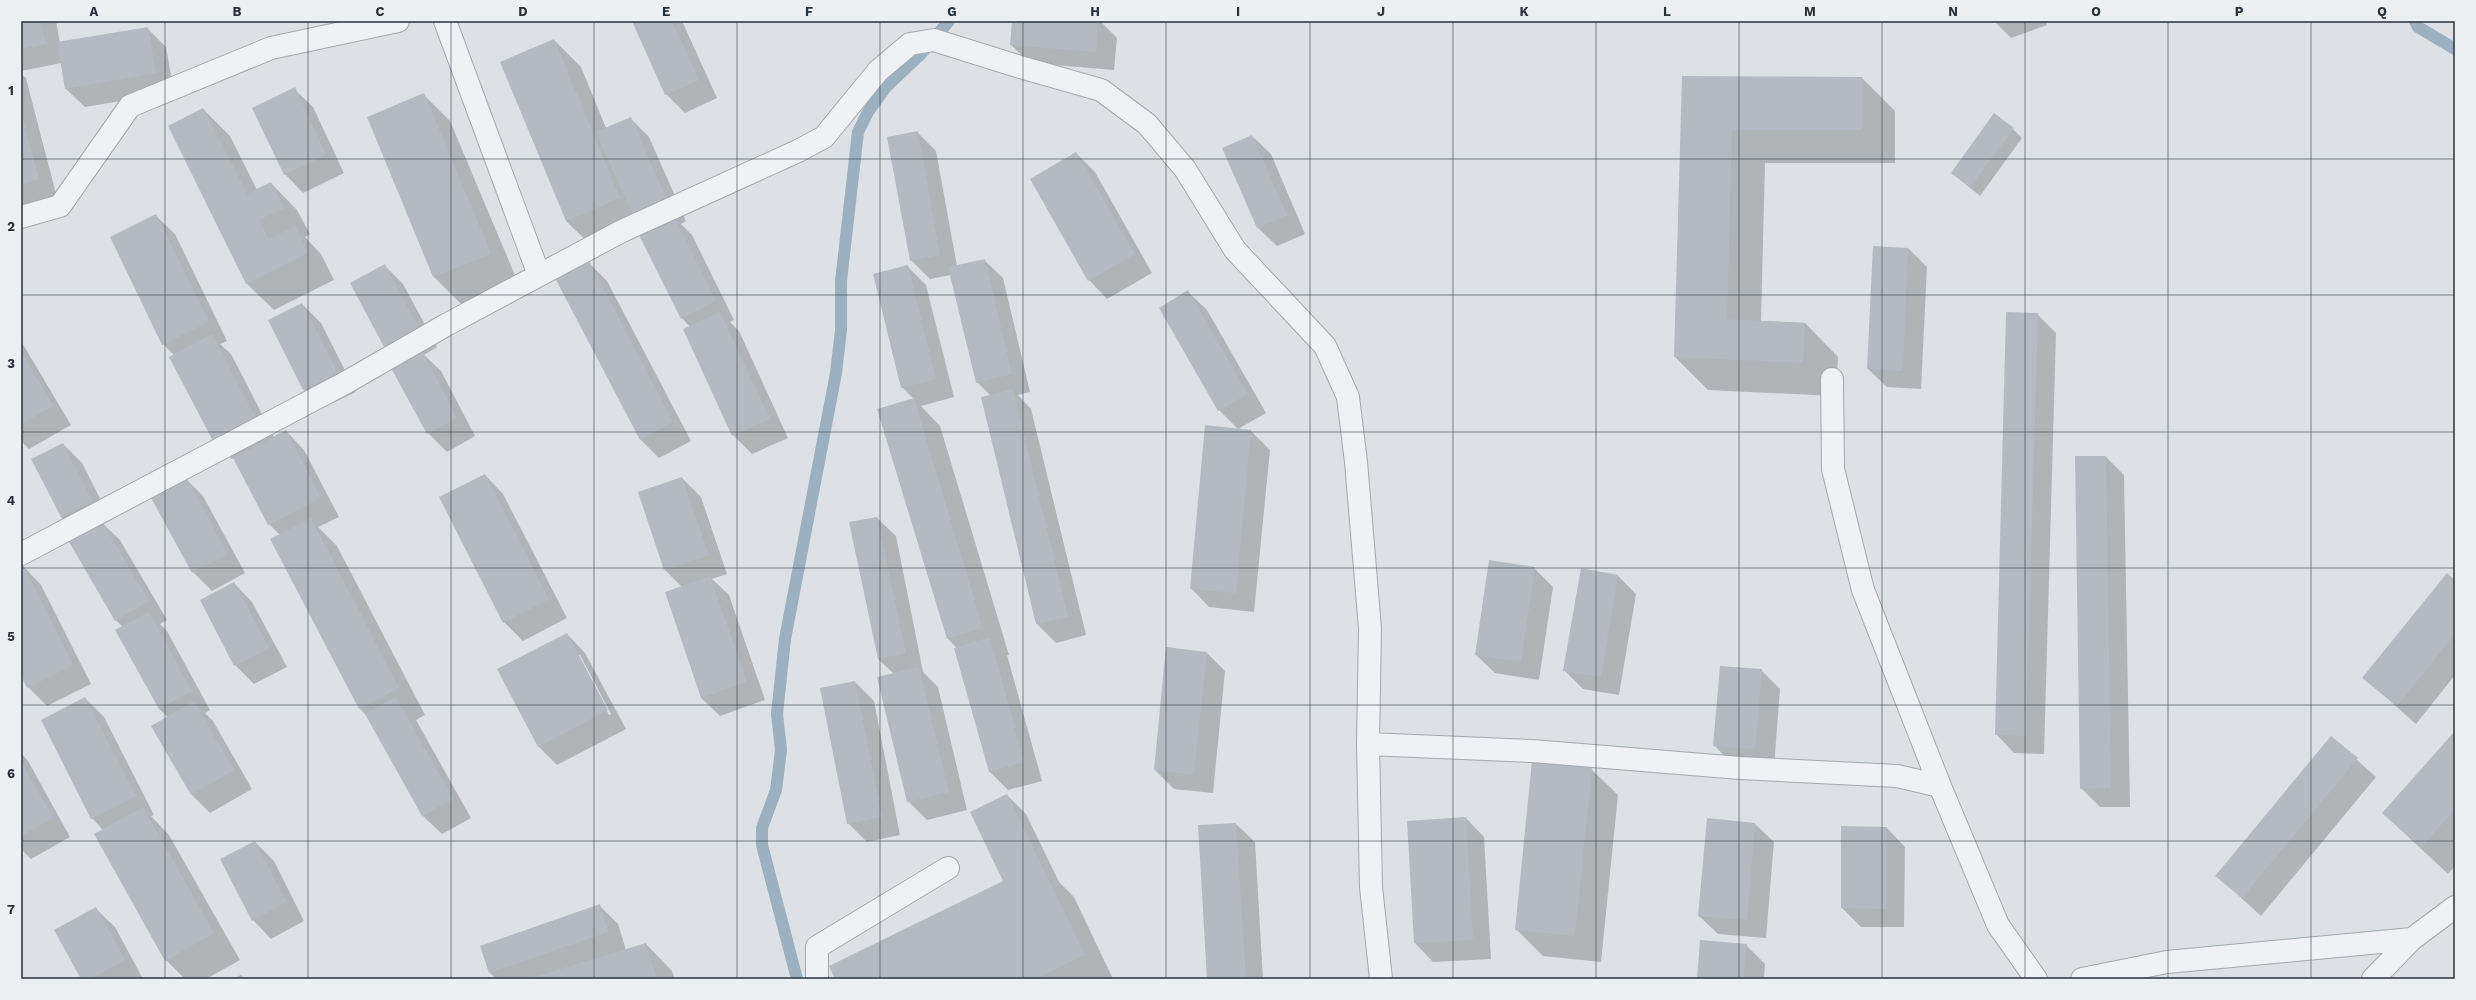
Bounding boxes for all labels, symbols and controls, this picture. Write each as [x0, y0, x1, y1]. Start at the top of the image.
text: A [90, 4, 99, 19]
text: B [233, 4, 242, 19]
text: C [376, 4, 385, 19]
text: D [518, 4, 528, 19]
text: E [662, 4, 670, 19]
text: F [805, 4, 813, 19]
text: G [947, 4, 957, 19]
text: H [1090, 4, 1100, 19]
text: I [1236, 4, 1240, 19]
text: J [1377, 4, 1385, 19]
text: K [1519, 4, 1529, 19]
text: L [1663, 4, 1671, 19]
text: M [1804, 4, 1816, 19]
text: N [1948, 4, 1958, 19]
text: O [2091, 4, 2101, 19]
text: P [2235, 4, 2244, 19]
text: Q [2377, 4, 2387, 19]
text: 1 [8, 83, 14, 98]
text: 2 [7, 219, 15, 234]
text: 3 [7, 356, 15, 371]
text: 4 [7, 493, 16, 508]
text: 5 [7, 629, 15, 644]
text: 6 [7, 766, 15, 781]
text: 7 [7, 902, 15, 917]

